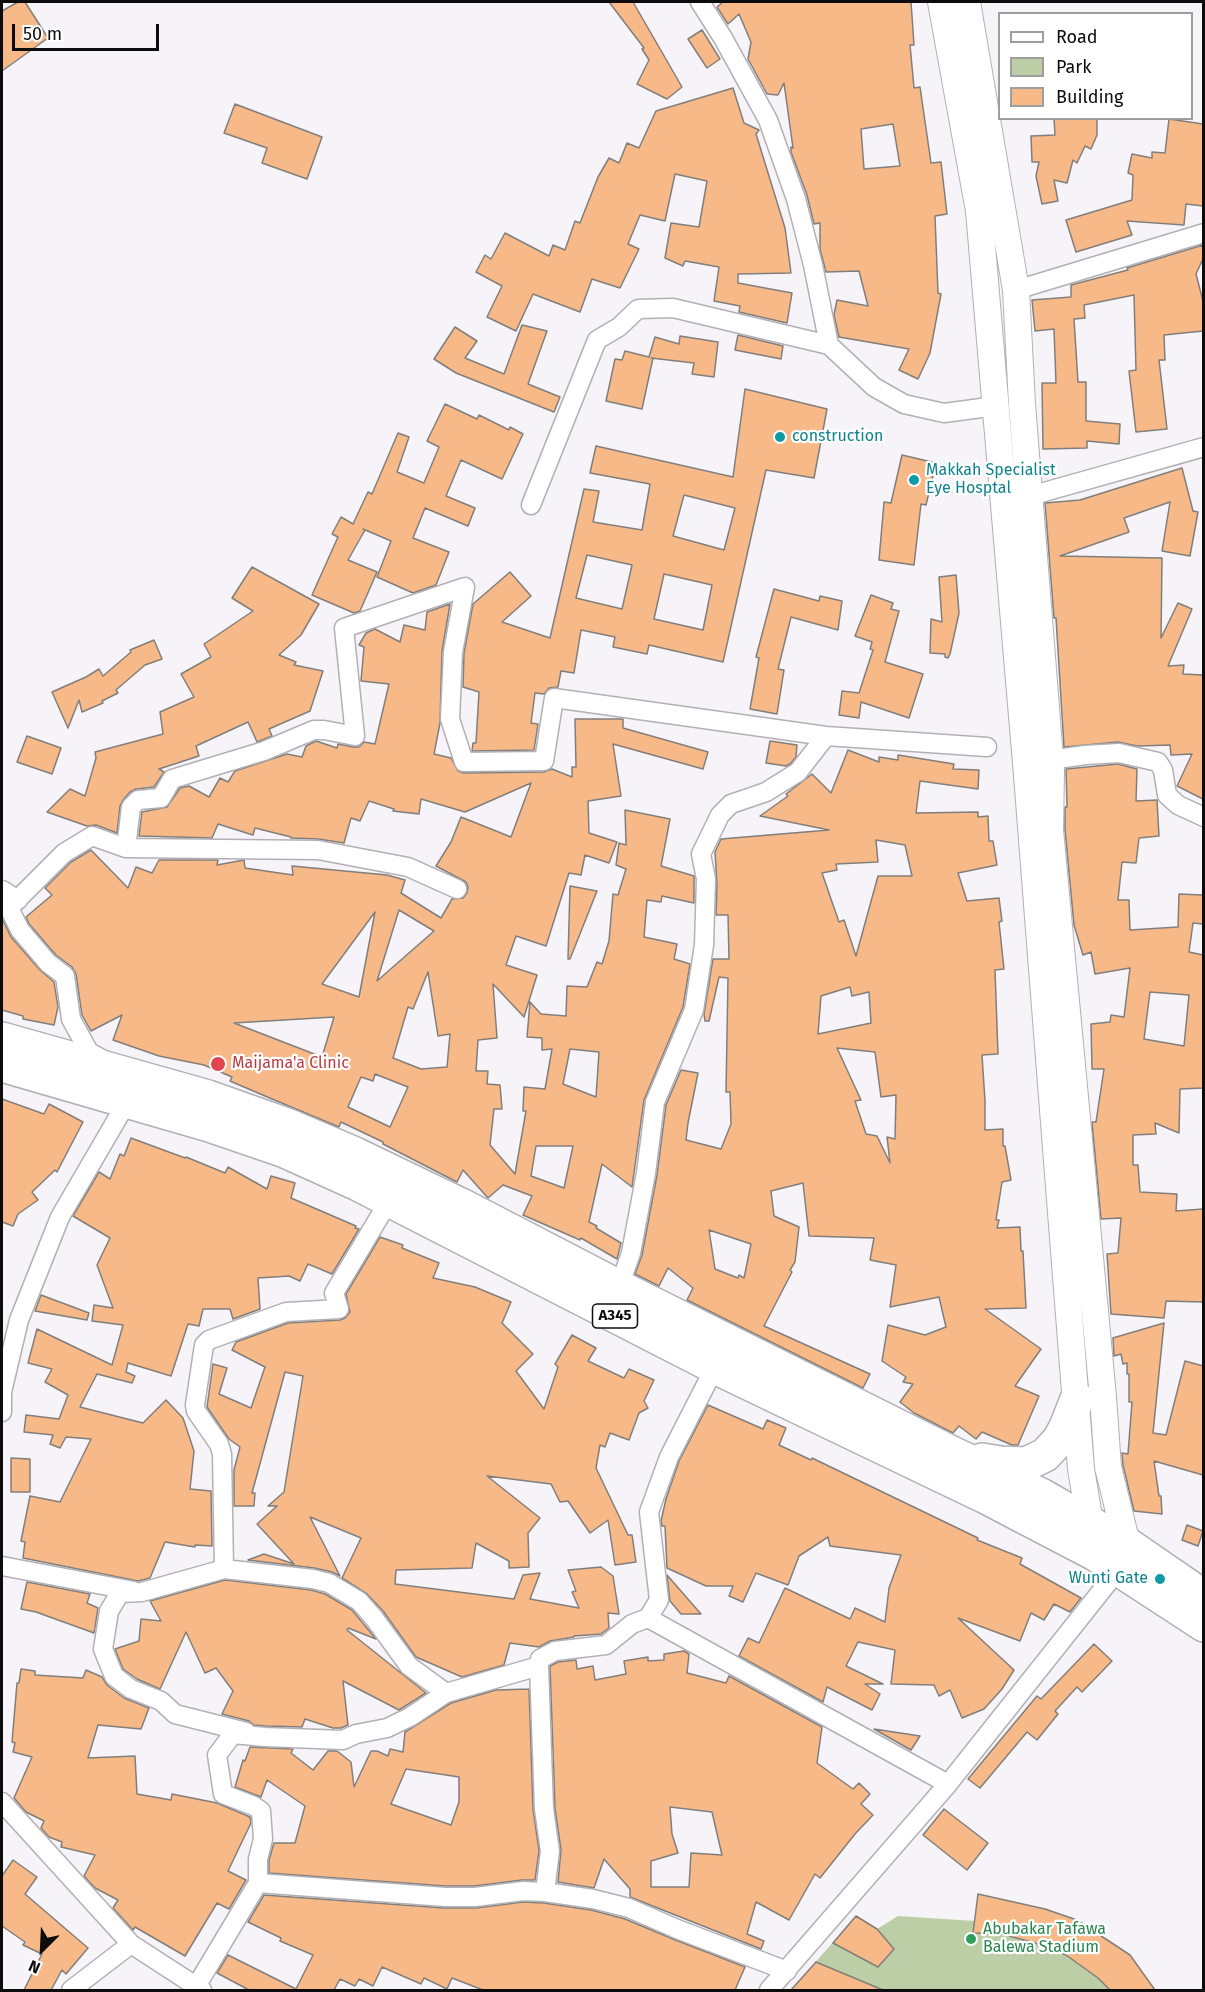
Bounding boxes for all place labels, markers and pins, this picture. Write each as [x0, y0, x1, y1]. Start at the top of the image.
place label: construction [792, 427, 883, 447]
marker: construction [773, 430, 787, 444]
place label: Makkah Specialist Eye Hosptal [926, 461, 1056, 499]
marker: Makkah Specialist Eye Hosptal [907, 473, 921, 487]
place label: Maijama'a Clinic [232, 1054, 349, 1074]
marker: Maijama'a Clinic [209, 1055, 227, 1073]
place label: Wunti Gate [1069, 1569, 1148, 1589]
marker: Wunti Gate [1153, 1572, 1167, 1586]
place label: Abubakar Tafawa Balewa Stadium [983, 1920, 1106, 1958]
marker: Abubakar Tafawa Balewa Stadium [964, 1932, 978, 1946]

